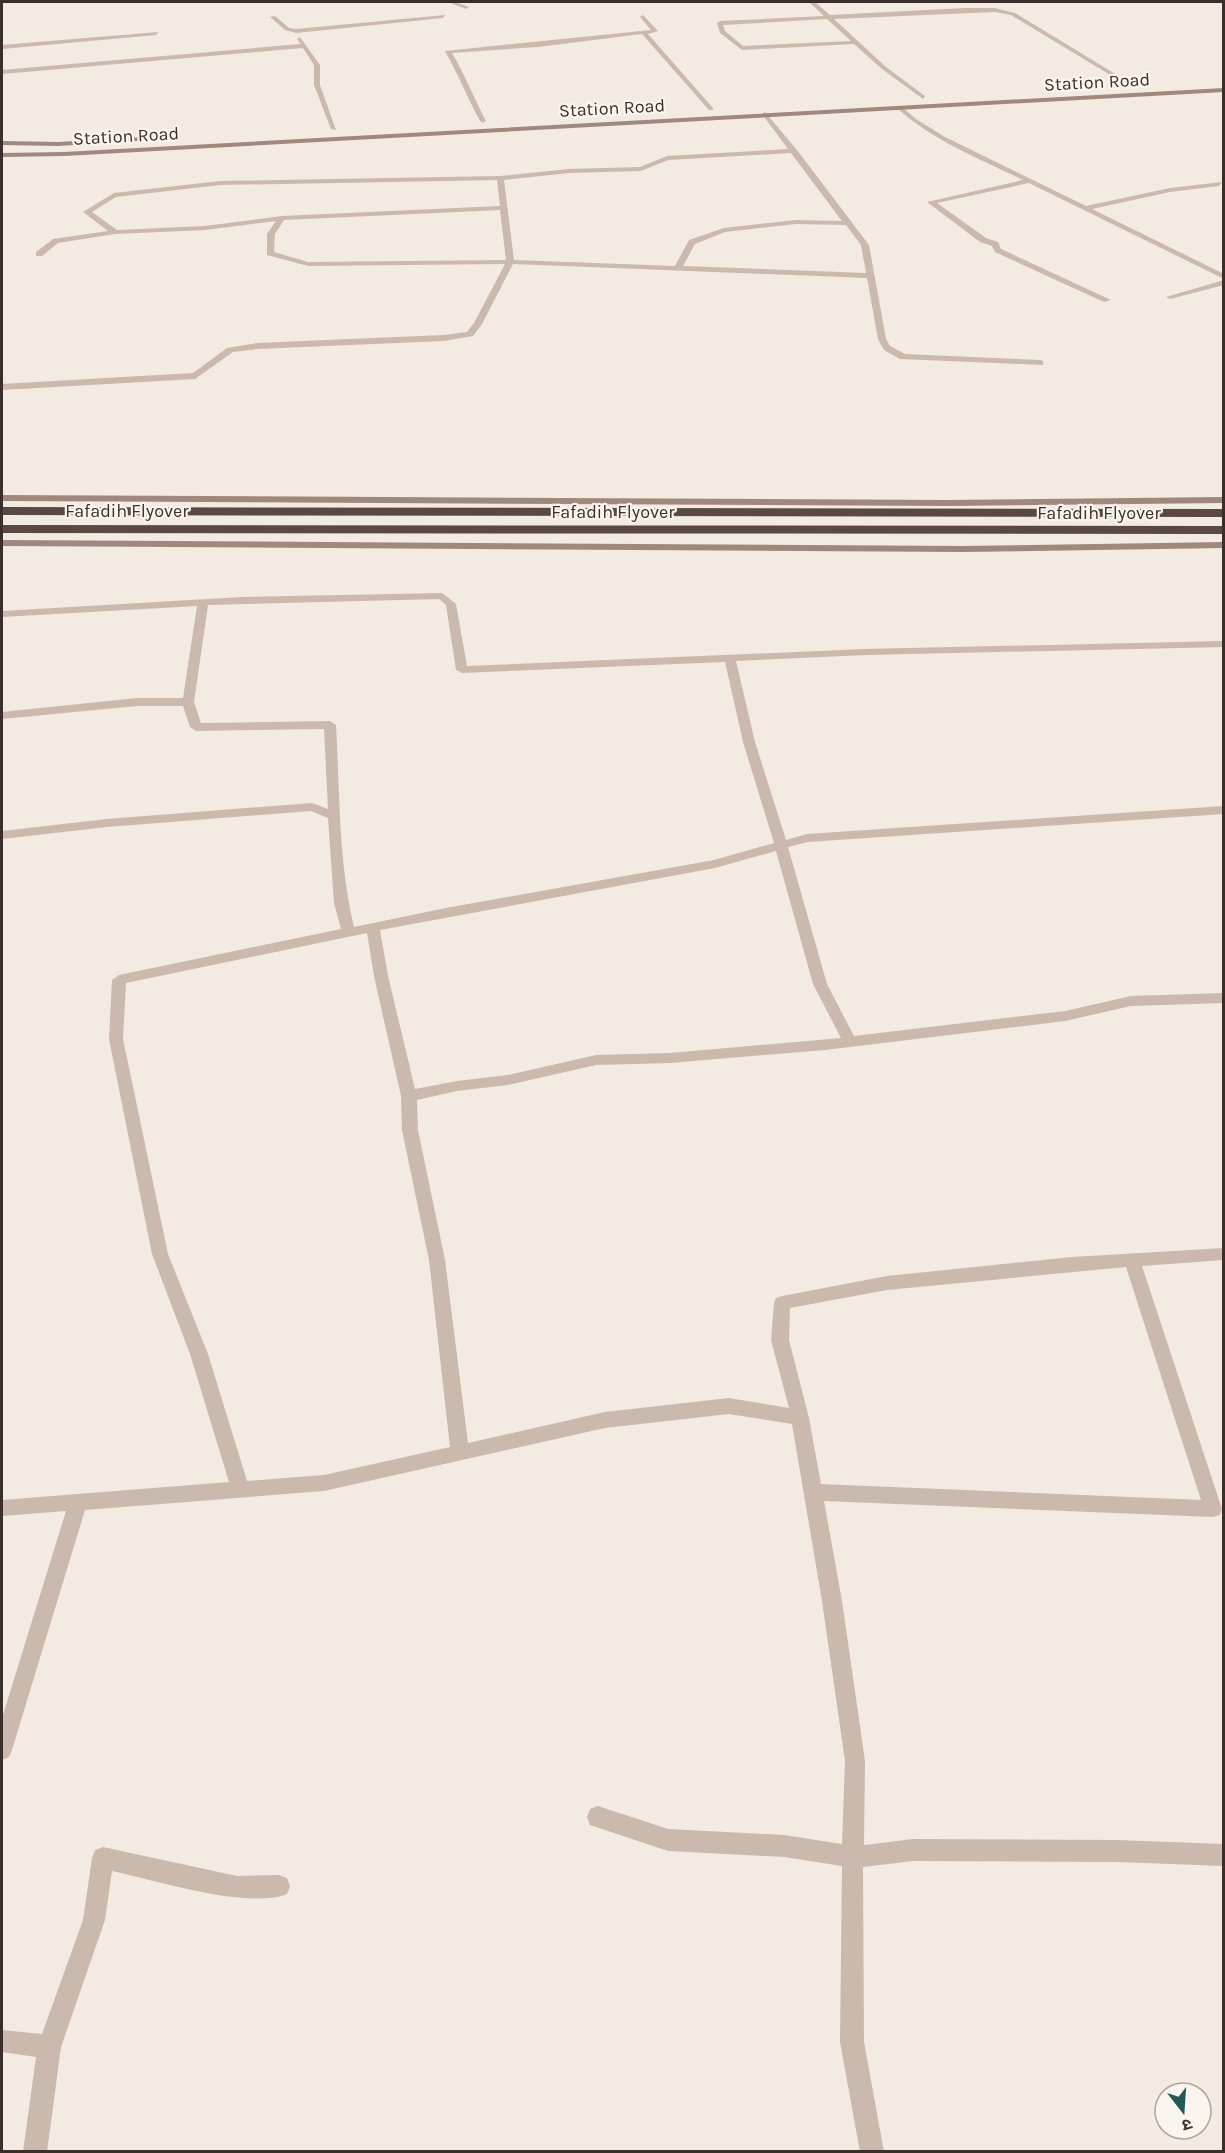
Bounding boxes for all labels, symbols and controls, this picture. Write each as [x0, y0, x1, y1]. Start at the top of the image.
street label: Station Road [1043, 68, 1151, 96]
street label: Station Road [558, 94, 666, 122]
street label: Station Road [72, 122, 180, 150]
street label: Fafadih Flyover [65, 500, 189, 522]
street label: Fafadih Flyover [551, 501, 675, 523]
street label: Fafadih Flyover [1037, 502, 1161, 524]
north arrow [1153, 2081, 1213, 2141]
text: उ [1179, 2114, 1194, 2136]

